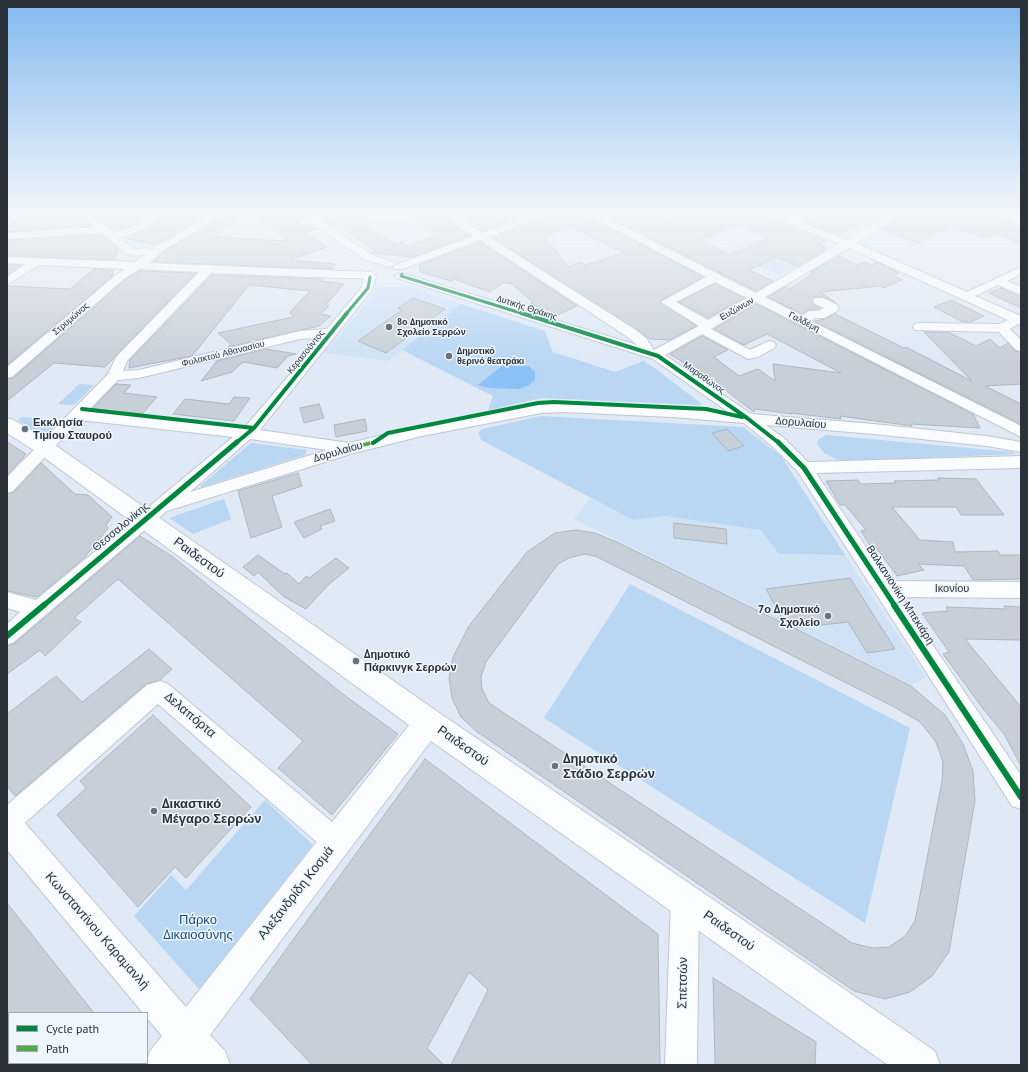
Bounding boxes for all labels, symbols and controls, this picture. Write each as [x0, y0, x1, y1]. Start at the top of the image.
street label: Δυτικής Θράκης [495, 293, 559, 323]
street label: Ευζώνων [718, 295, 756, 323]
street label: Στρυμώνος [51, 300, 91, 338]
street label: Γαλδέμη [787, 310, 821, 334]
place label: 8ο Δημοτικό Σχολείο Σερρών [397, 317, 466, 338]
marker: 8ο Δημοτικό Σχολείο Σερρών [384, 322, 394, 332]
street label: Κερασούντος [285, 328, 327, 376]
street label: Φυλακτού Αθανασίου [180, 338, 266, 370]
place label: Δημοτικό θερινό θεατράκι [457, 346, 524, 367]
marker: Δημοτικό θερινό θεατράκι [444, 351, 454, 361]
street label: Μαραθώνος [681, 360, 727, 396]
street label: Δορυλαίου [775, 414, 827, 432]
place label: Εκκλησία Τιμίου Σταυρού [33, 416, 112, 442]
marker: Εκκλησία Τιμίου Σταυρού [20, 424, 30, 434]
street label: Δορυλαίου [312, 439, 364, 465]
street label: Θεσσαλονίκης [90, 500, 152, 554]
street label: Ραιδεστού [170, 534, 228, 582]
street label: Βαλκανιονίκη Μπεκιάρη [863, 543, 937, 647]
street label: Ικονίου [935, 582, 969, 596]
place label: 7ο Δημοτικό Σχολείο [758, 603, 820, 629]
marker: 7ο Δημοτικό Σχολείο [823, 611, 833, 621]
place label: Δημοτικό Πάρκινγκ Σερρών [364, 648, 457, 674]
marker: Δημοτικό Πάρκινγκ Σερρών [351, 656, 361, 666]
street label: Δελαπόρτα [161, 689, 219, 741]
street label: Ραιδεστού [434, 723, 492, 769]
place label: Δημοτικό Στάδιο Σερρών [563, 751, 655, 782]
marker: Δημοτικό Στάδιο Σερρών [550, 761, 560, 771]
place label: Δικαστικό Μέγαρο Σερρών [162, 796, 261, 827]
marker: Δικαστικό Μέγαρο Σερρών [149, 806, 159, 816]
street label: Αλεξανδρίδη Κοσμά [255, 843, 337, 943]
street label: Κωνσταντίνου Καραμανλή [42, 869, 152, 993]
street label: Ραιδεστού [700, 908, 758, 954]
park label: Πάρκο Δικαιοσύνης [163, 912, 233, 943]
street label: Σπετσών [675, 957, 691, 1009]
legend [8, 1012, 148, 1064]
text: Cycle path [46, 1021, 99, 1036]
text: Path [46, 1041, 69, 1056]

